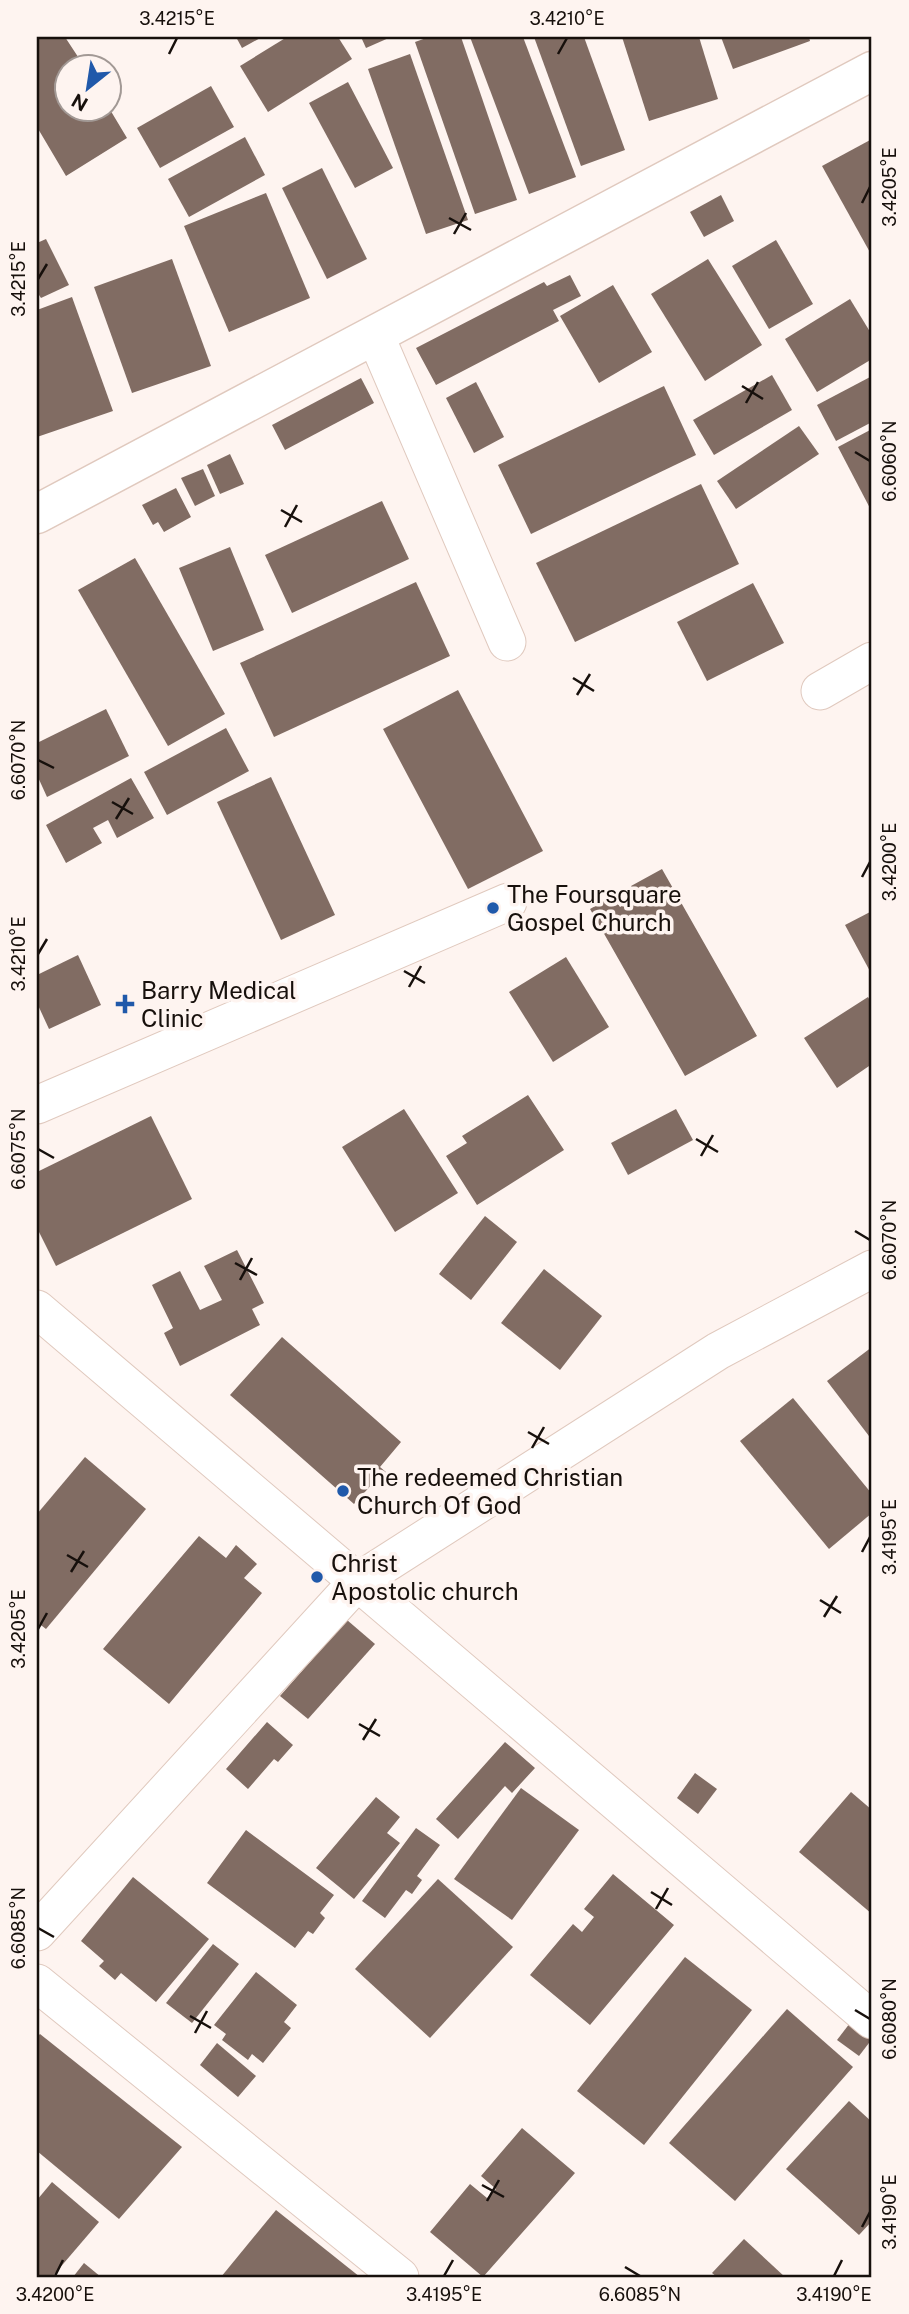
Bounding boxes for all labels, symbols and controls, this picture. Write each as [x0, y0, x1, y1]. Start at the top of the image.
text: 3.4215°E [139, 8, 215, 29]
text: 3.4210°E [529, 8, 605, 29]
north arrow [52, 52, 122, 122]
text: N [68, 89, 91, 116]
text: 3.4205°E [879, 147, 900, 227]
text: 3.4215°E [8, 241, 29, 317]
text: 6.6060°N [879, 420, 900, 502]
text: 6.6070°N [8, 720, 29, 800]
text: 3.4200°E [879, 823, 900, 901]
place label: The Foursquare Gospel Church [507, 880, 682, 936]
marker: The Foursquare Gospel Church [485, 900, 501, 916]
text: 3.4210°E [8, 916, 29, 992]
place label: Barry Medical Clinic [141, 976, 297, 1032]
marker: Barry Medical Clinic [115, 994, 135, 1014]
text: 6.6075°N [8, 1108, 29, 1190]
text: 6.6070°N [879, 1200, 900, 1280]
place label: The redeemed Christian Church Of God [357, 1463, 623, 1519]
marker: The redeemed Christian Church Of God [335, 1483, 351, 1499]
text: 3.4195°E [879, 1499, 900, 1575]
place label: Christ Apostolic church [331, 1549, 519, 1605]
marker: Christ Apostolic church [309, 1569, 325, 1585]
text: 3.4205°E [8, 1589, 29, 1669]
text: 6.6085°N [8, 1887, 29, 1969]
text: 6.6080°N [879, 1978, 900, 2060]
text: 3.4190°E [879, 2174, 900, 2250]
text: 3.4200°E [16, 2284, 94, 2305]
text: 3.4195°E [406, 2284, 482, 2305]
text: 6.6085°N [599, 2284, 681, 2305]
text: 3.4190°E [796, 2284, 872, 2305]

